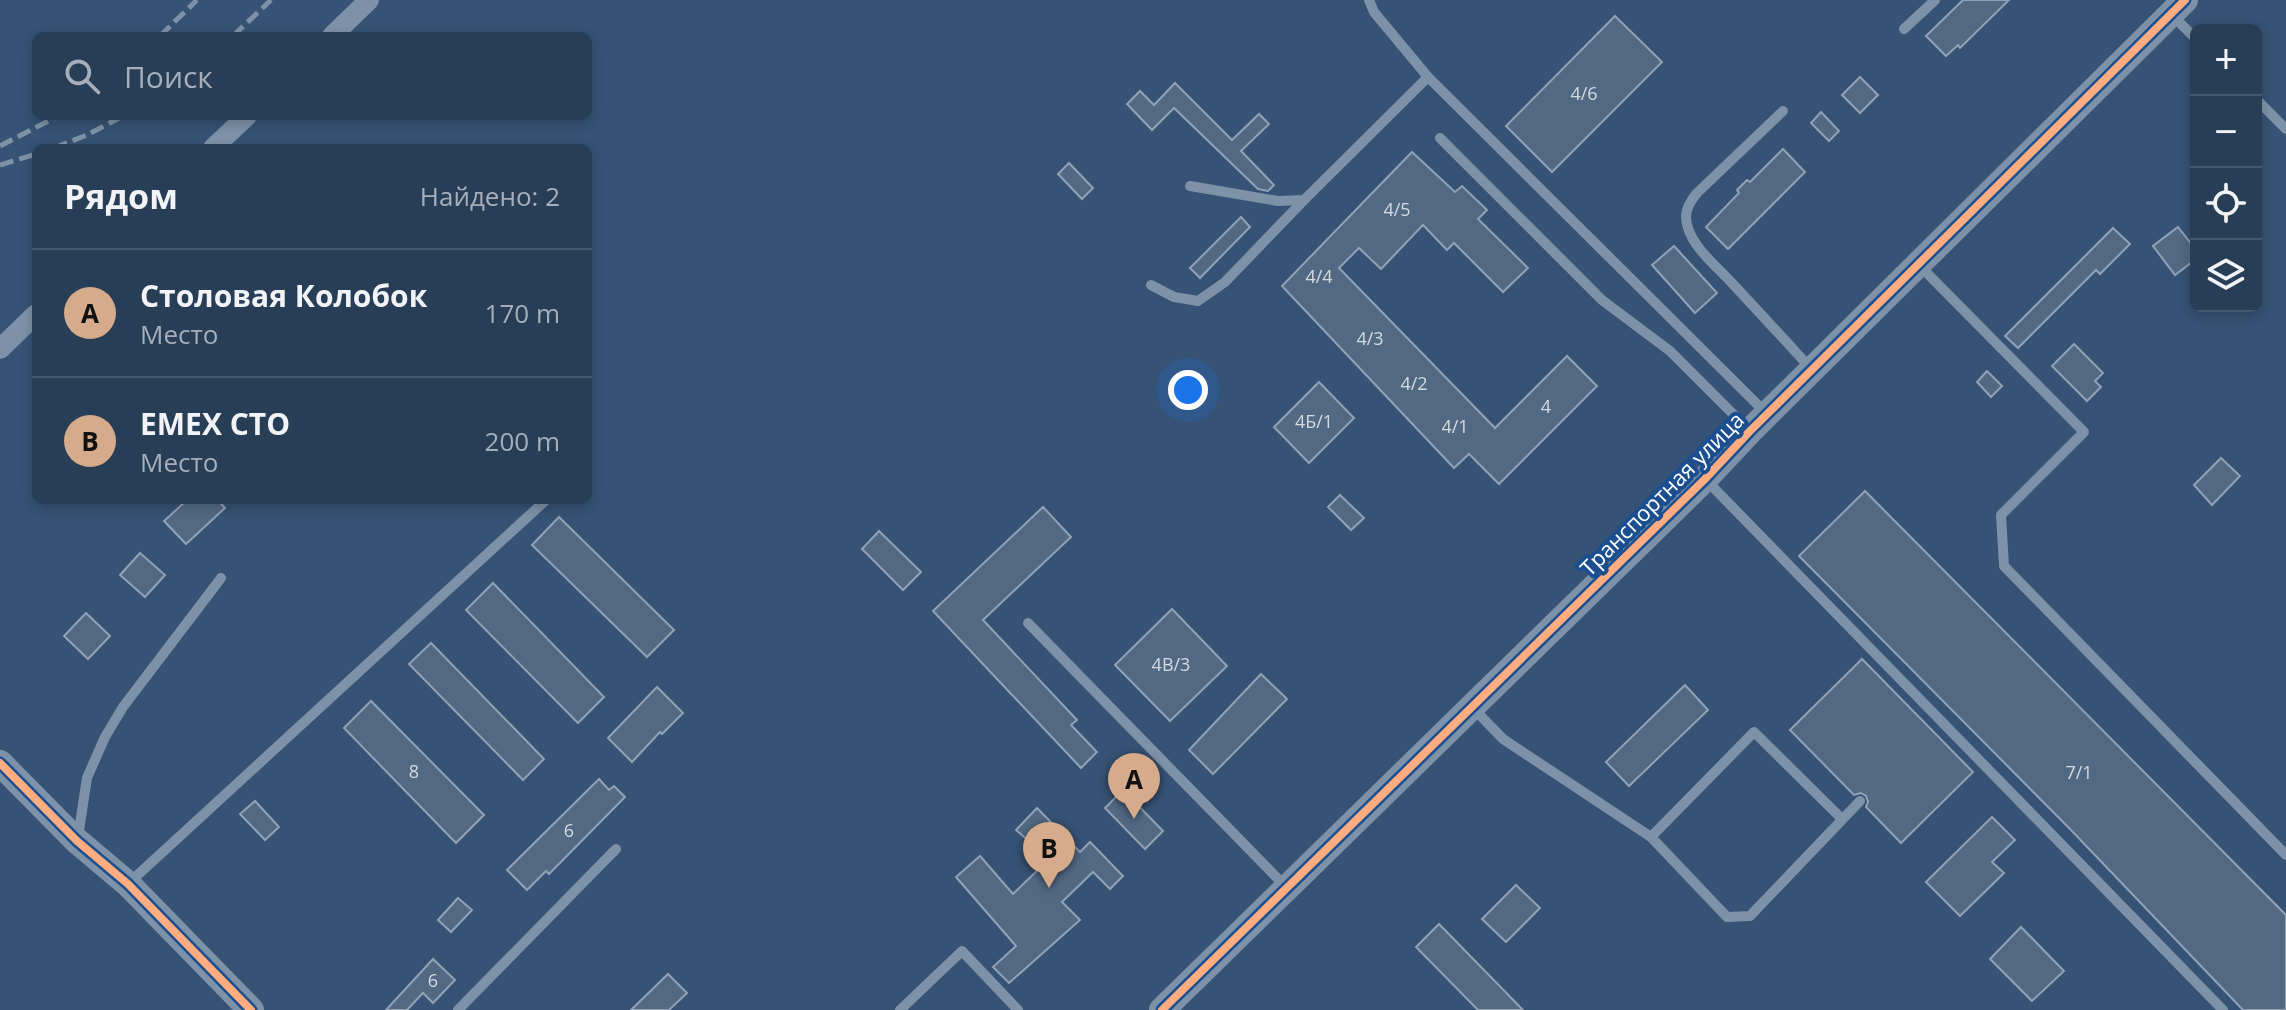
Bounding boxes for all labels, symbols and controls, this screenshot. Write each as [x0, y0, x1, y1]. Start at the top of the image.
map controls [2190, 24, 2262, 312]
button: + [2190, 24, 2262, 96]
search box [32, 32, 592, 120]
icon: search [60, 54, 104, 98]
text: Поиск [124, 56, 213, 97]
house number: 4/6 [1570, 81, 1598, 105]
button: − [2190, 96, 2262, 168]
button: locate [2190, 168, 2262, 240]
text: Рядом [64, 173, 178, 219]
text: Найдено: 2 [420, 178, 560, 214]
house number: 4/5 [1383, 197, 1411, 221]
button: layers [2190, 240, 2262, 312]
house number: 4/4 [1305, 264, 1333, 288]
text: Столовая Колобок [140, 275, 427, 316]
text: A [81, 295, 99, 331]
text: 170 m [485, 295, 560, 331]
text: Место [140, 316, 218, 352]
house number: 4/3 [1356, 326, 1384, 350]
your location [1168, 370, 1208, 410]
house number: 4/2 [1400, 371, 1428, 395]
house number: 4 [1541, 394, 1551, 418]
text: EMEX СТО [140, 403, 290, 444]
street label: Транспортная улица [1573, 405, 1750, 582]
house number: 4Б/1 [1295, 409, 1333, 433]
house number: 4/1 [1441, 414, 1469, 438]
text: B [81, 423, 99, 459]
text: 200 m [485, 423, 560, 459]
text: Место [140, 444, 218, 480]
house number: 4В/3 [1152, 652, 1190, 676]
pin: A [1108, 753, 1160, 819]
house number: 8 [409, 759, 419, 783]
house number: 7/1 [2065, 760, 2093, 784]
house number: 6 [564, 818, 574, 842]
pin: B [1023, 822, 1075, 888]
house number: 6 [428, 968, 438, 992]

